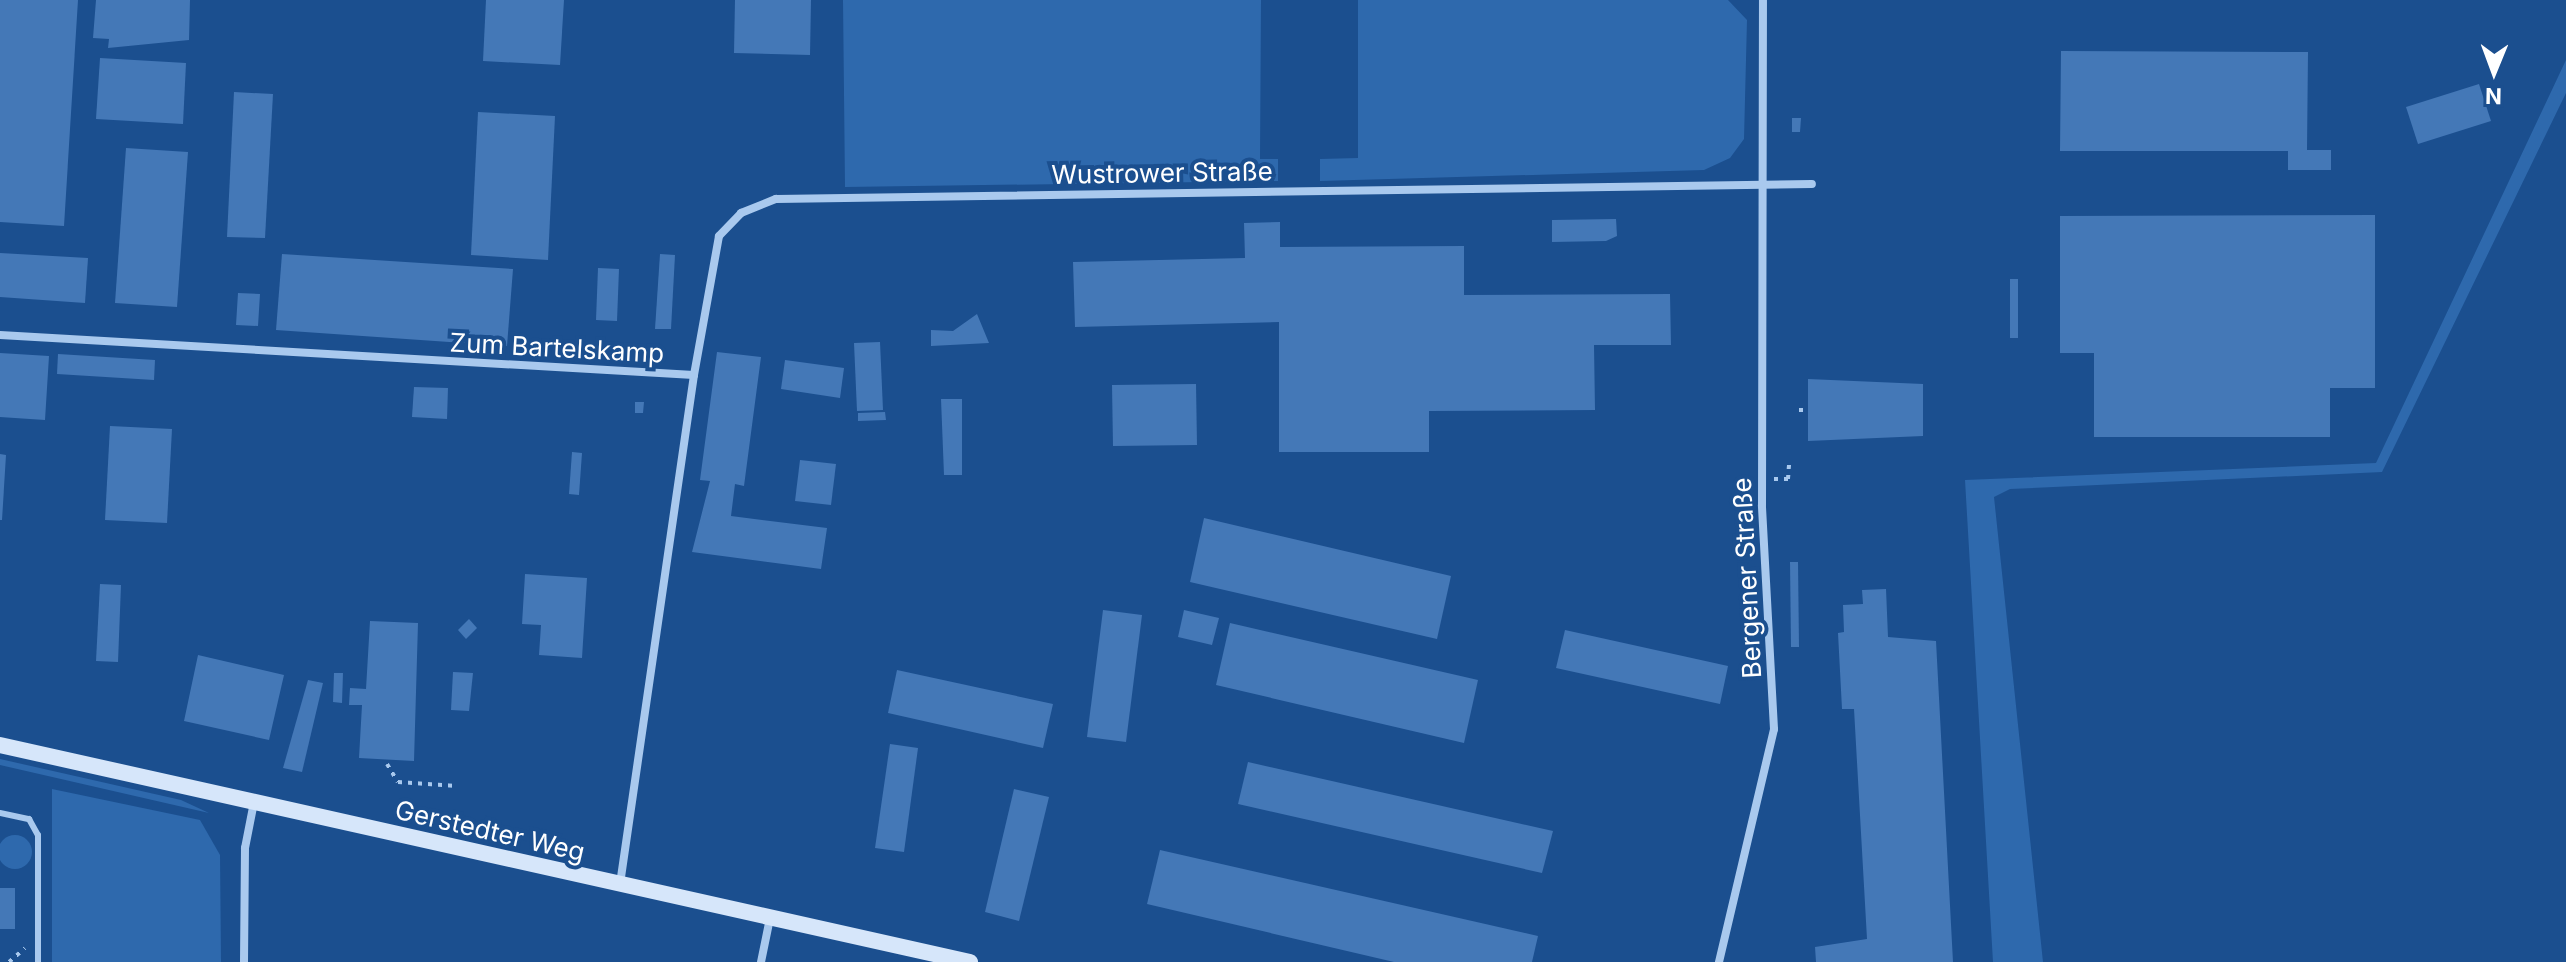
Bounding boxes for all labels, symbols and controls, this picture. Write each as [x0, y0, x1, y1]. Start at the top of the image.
north arrow [2454, 32, 2534, 112]
text: N [2485, 83, 2502, 109]
street label: Wustrower Straße [1051, 155, 1273, 191]
street label: Zum Bartelskamp [449, 327, 665, 369]
street label: Bergener Straße [1726, 477, 1768, 679]
street label: Gerstedter Weg [392, 794, 588, 868]

